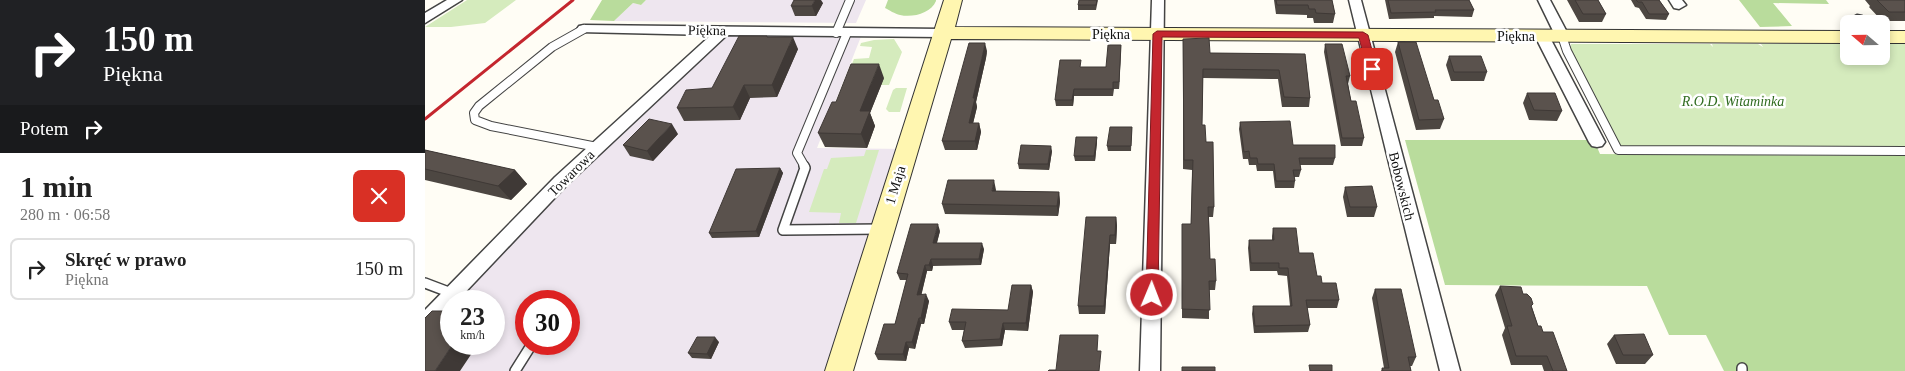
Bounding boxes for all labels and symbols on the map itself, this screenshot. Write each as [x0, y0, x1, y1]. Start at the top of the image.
north arrow [1840, 15, 1890, 65]
street label: Piękna [688, 23, 727, 38]
street label: Piękna [1092, 27, 1131, 42]
street label: Piękna [1497, 29, 1536, 44]
pin [1351, 48, 1393, 90]
park label: R.O.D. Witaminka [1681, 94, 1784, 109]
street label: Towarowa [545, 147, 598, 199]
street label: Bobowskich [1386, 150, 1417, 222]
street label: 1 Maja [883, 163, 909, 206]
position arrow [1125, 268, 1177, 320]
speed limit sign: 30 [515, 290, 580, 355]

